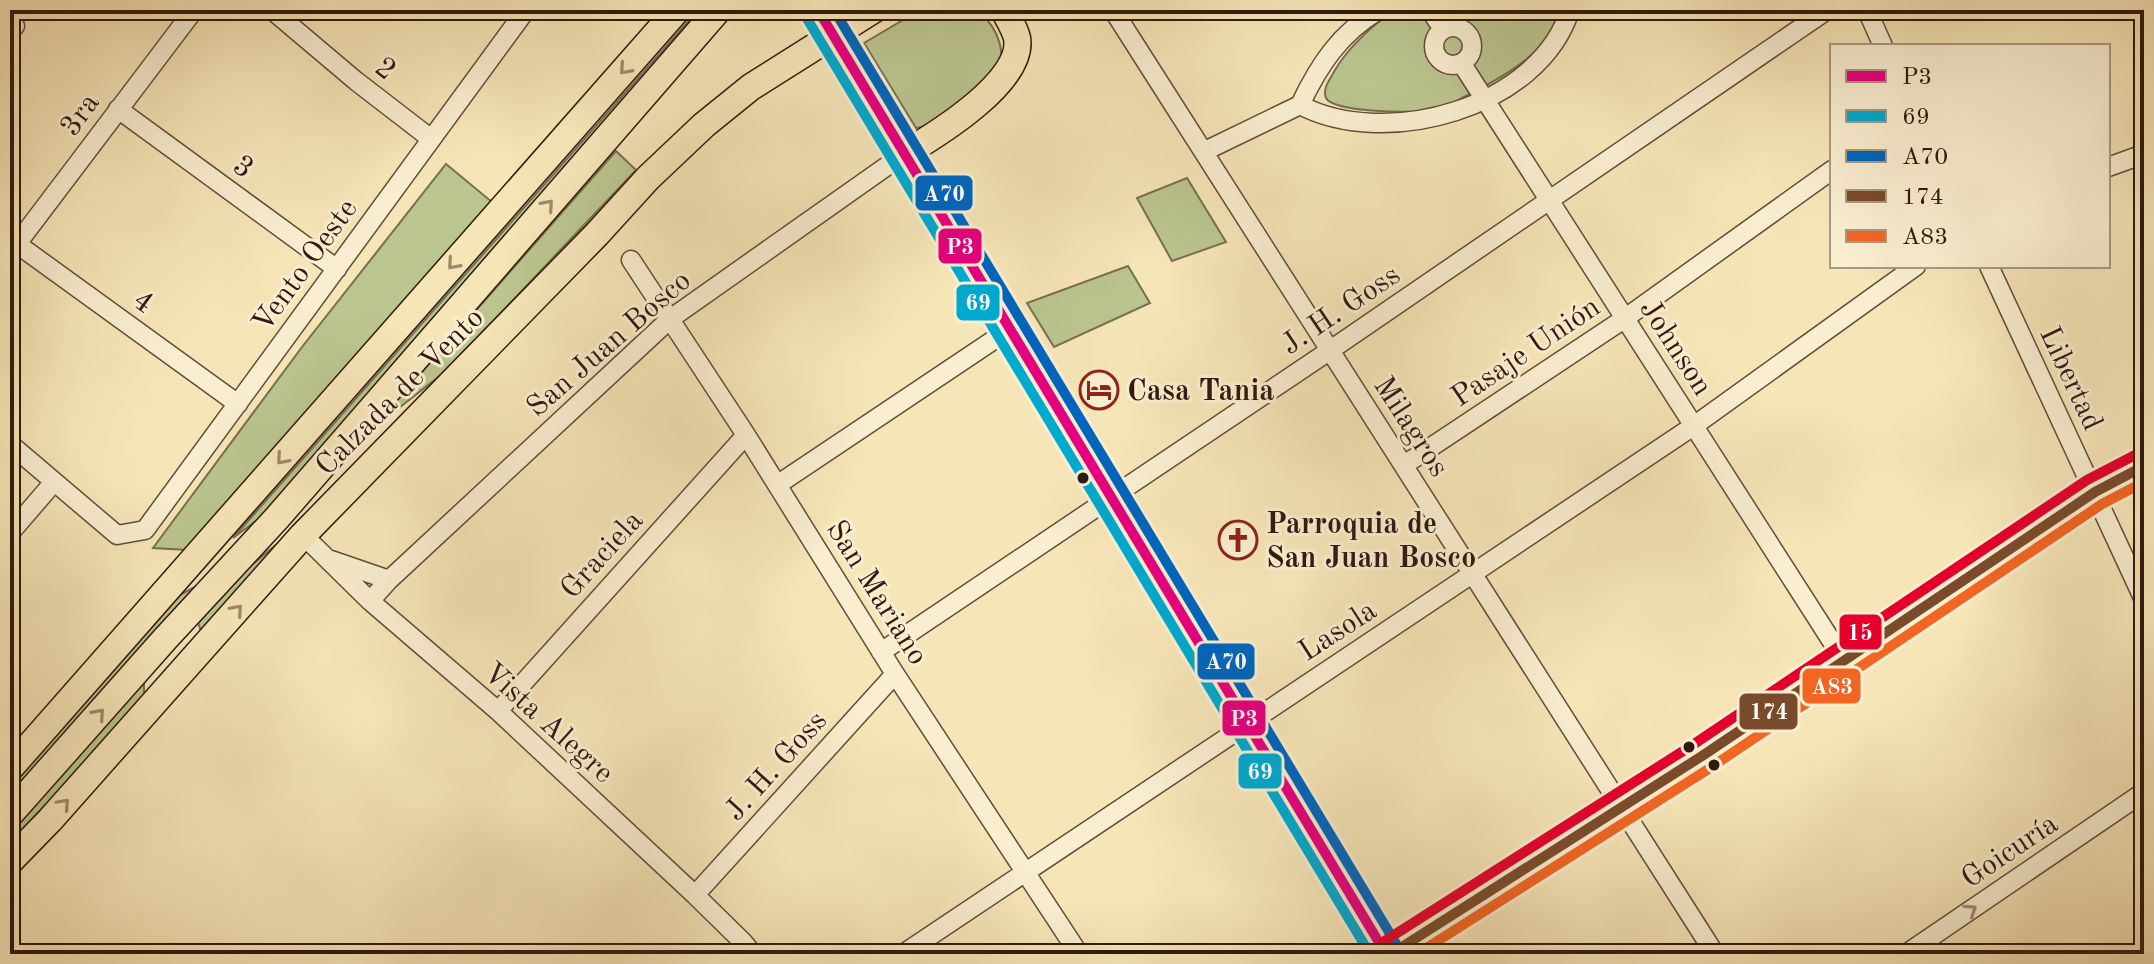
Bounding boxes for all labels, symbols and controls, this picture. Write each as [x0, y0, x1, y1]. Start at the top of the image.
legend [1830, 44, 2110, 268]
street label: 2 [369, 52, 401, 87]
one-way arrow [620, 59, 635, 74]
text: P3 [1902, 66, 1932, 90]
street label: 3ra [55, 88, 106, 142]
text: 69 [1902, 106, 1930, 130]
text: A70 [1902, 146, 1948, 170]
street label: 3 [227, 150, 259, 185]
line badge: A70 [914, 174, 974, 212]
text: A70 [923, 184, 965, 206]
text: 174 [1902, 186, 1944, 210]
street label: Vento Oeste [248, 194, 364, 338]
one-way arrow [538, 199, 553, 214]
text: A83 [1902, 226, 1948, 250]
line badge: P3 [937, 227, 983, 265]
text: P3 [946, 237, 974, 259]
one-way arrow [449, 254, 463, 269]
street label: J. H. Goss [1276, 260, 1406, 361]
street label: San Juan Bosco [522, 266, 697, 423]
line badge: 69 [955, 283, 1001, 322]
street label: 4 [127, 285, 159, 320]
street label: Pasaje Unión [1446, 292, 1606, 413]
text: 69 [965, 293, 991, 315]
street label: Johnson [1633, 295, 1717, 401]
street label: Calzada de Vento [311, 303, 490, 482]
street label: Libertad [2033, 322, 2107, 435]
hotel icon: Casa Tania [1078, 369, 1120, 411]
street label: Milagros [1367, 372, 1454, 482]
place label: Casa Tania [1127, 377, 1275, 407]
one-way arrow [277, 450, 292, 464]
unlabelled marker [1075, 470, 1091, 486]
street label: Graciela [556, 506, 649, 605]
place label: Parroquia de San Juan Bosco [1266, 510, 1476, 574]
street label: San Mariano [820, 515, 933, 671]
church icon: Parroquia de San Juan Bosco [1217, 519, 1259, 561]
street label: Lasola [1294, 596, 1382, 668]
one-way arrow [227, 605, 242, 620]
line badge: 15 [1838, 613, 1883, 651]
text: 15 [1847, 623, 1873, 645]
line badge: A70 [1196, 642, 1256, 681]
text: A70 [1205, 652, 1247, 674]
street label: Vista Alegre [477, 658, 619, 789]
line badge: A83 [1801, 667, 1862, 705]
text: A83 [1811, 677, 1853, 699]
line badge: 174 [1738, 692, 1799, 731]
line badge: P3 [1221, 699, 1267, 737]
text: 174 [1750, 702, 1788, 724]
street label: J. H. Goss [720, 706, 833, 827]
one-way arrow [89, 708, 103, 723]
text: P3 [1230, 709, 1258, 731]
unlabelled marker [1681, 739, 1697, 755]
line badge: 69 [1237, 752, 1283, 790]
unlabelled marker [1706, 757, 1722, 773]
text: 69 [1247, 762, 1273, 784]
one-way arrow [54, 799, 69, 814]
street label: Goicuría [1957, 809, 2064, 895]
one-way arrow [1962, 905, 1976, 920]

